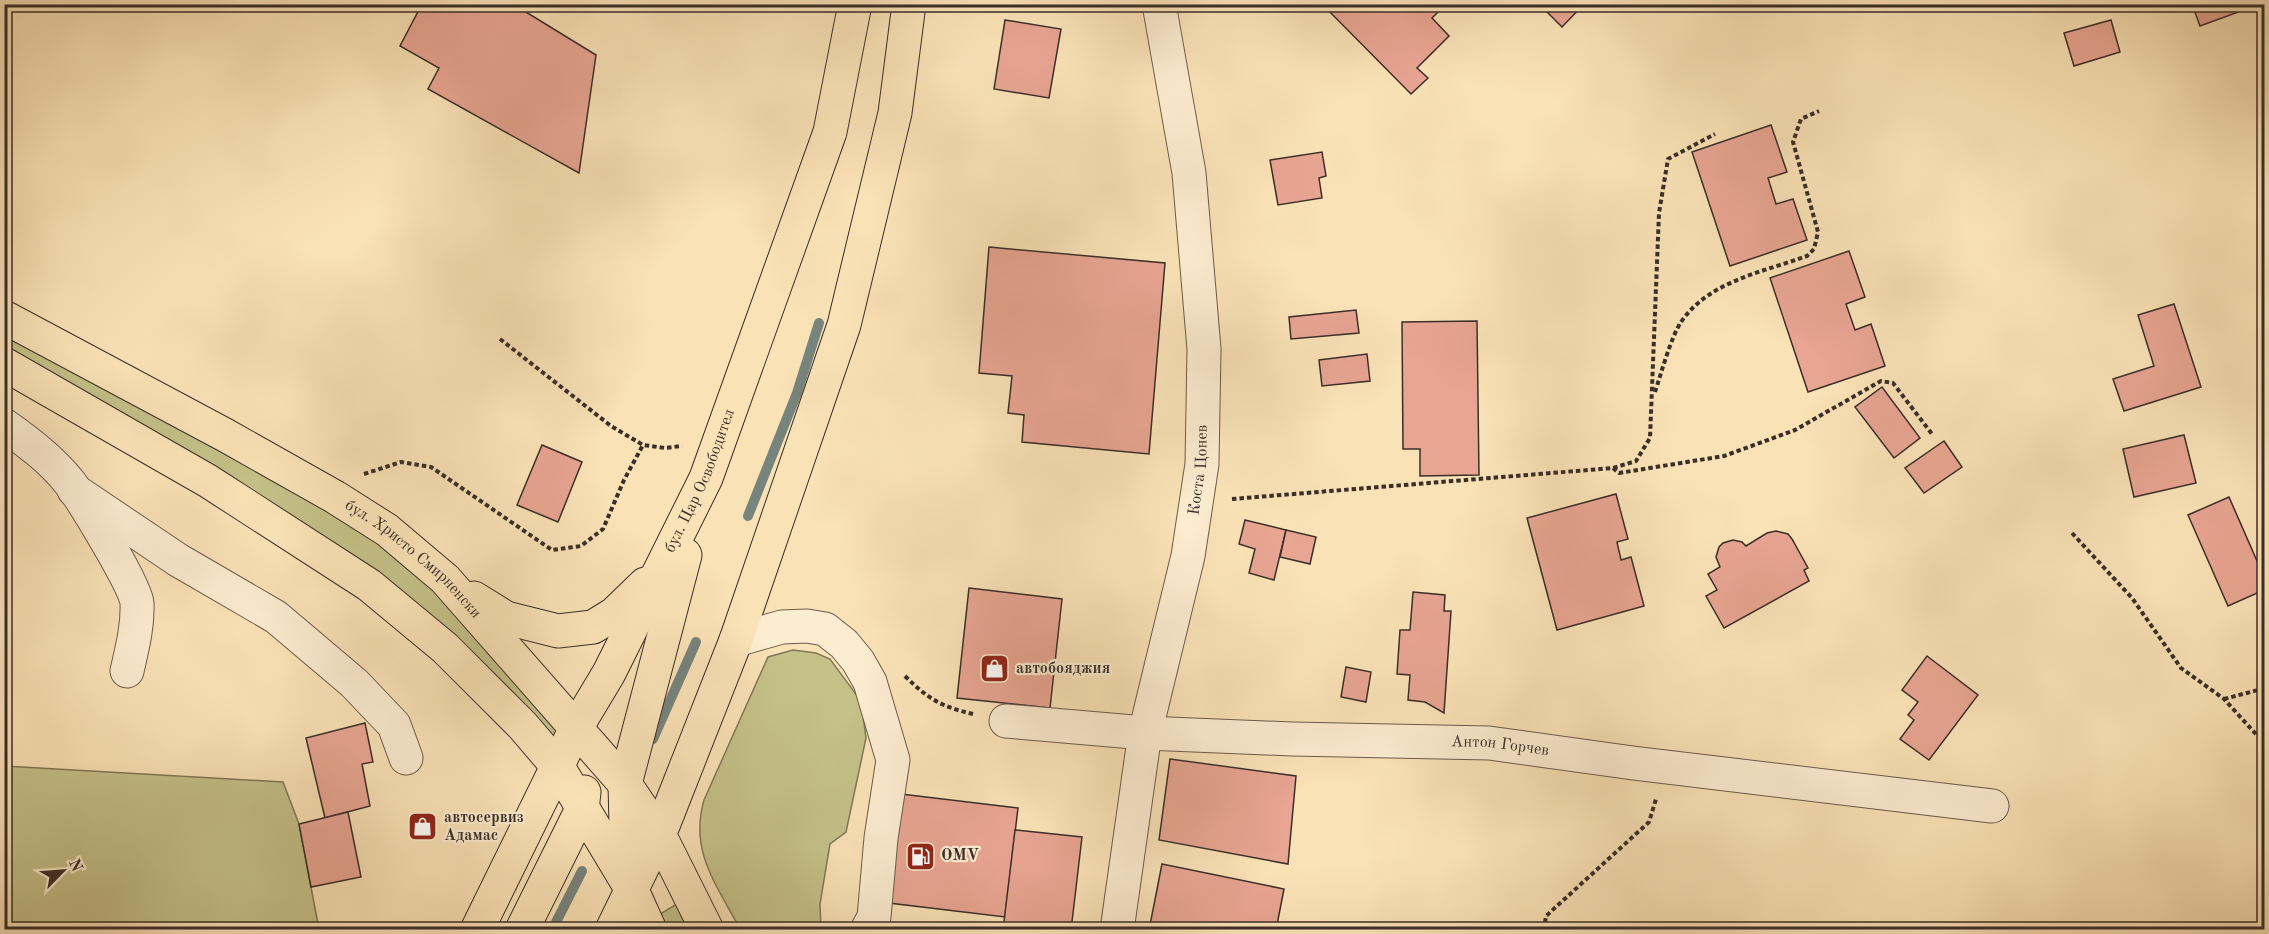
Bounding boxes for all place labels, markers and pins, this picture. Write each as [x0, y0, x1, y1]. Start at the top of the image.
shop icon: автобояджия [979, 653, 1011, 685]
place label: автобояджия [1016, 661, 1110, 677]
place label: автосервиз Адамас [444, 810, 524, 844]
shop icon: автосервиз Адамас [407, 811, 439, 843]
fuel station icon: OMV [904, 840, 936, 872]
place label: OMV [941, 848, 979, 864]

